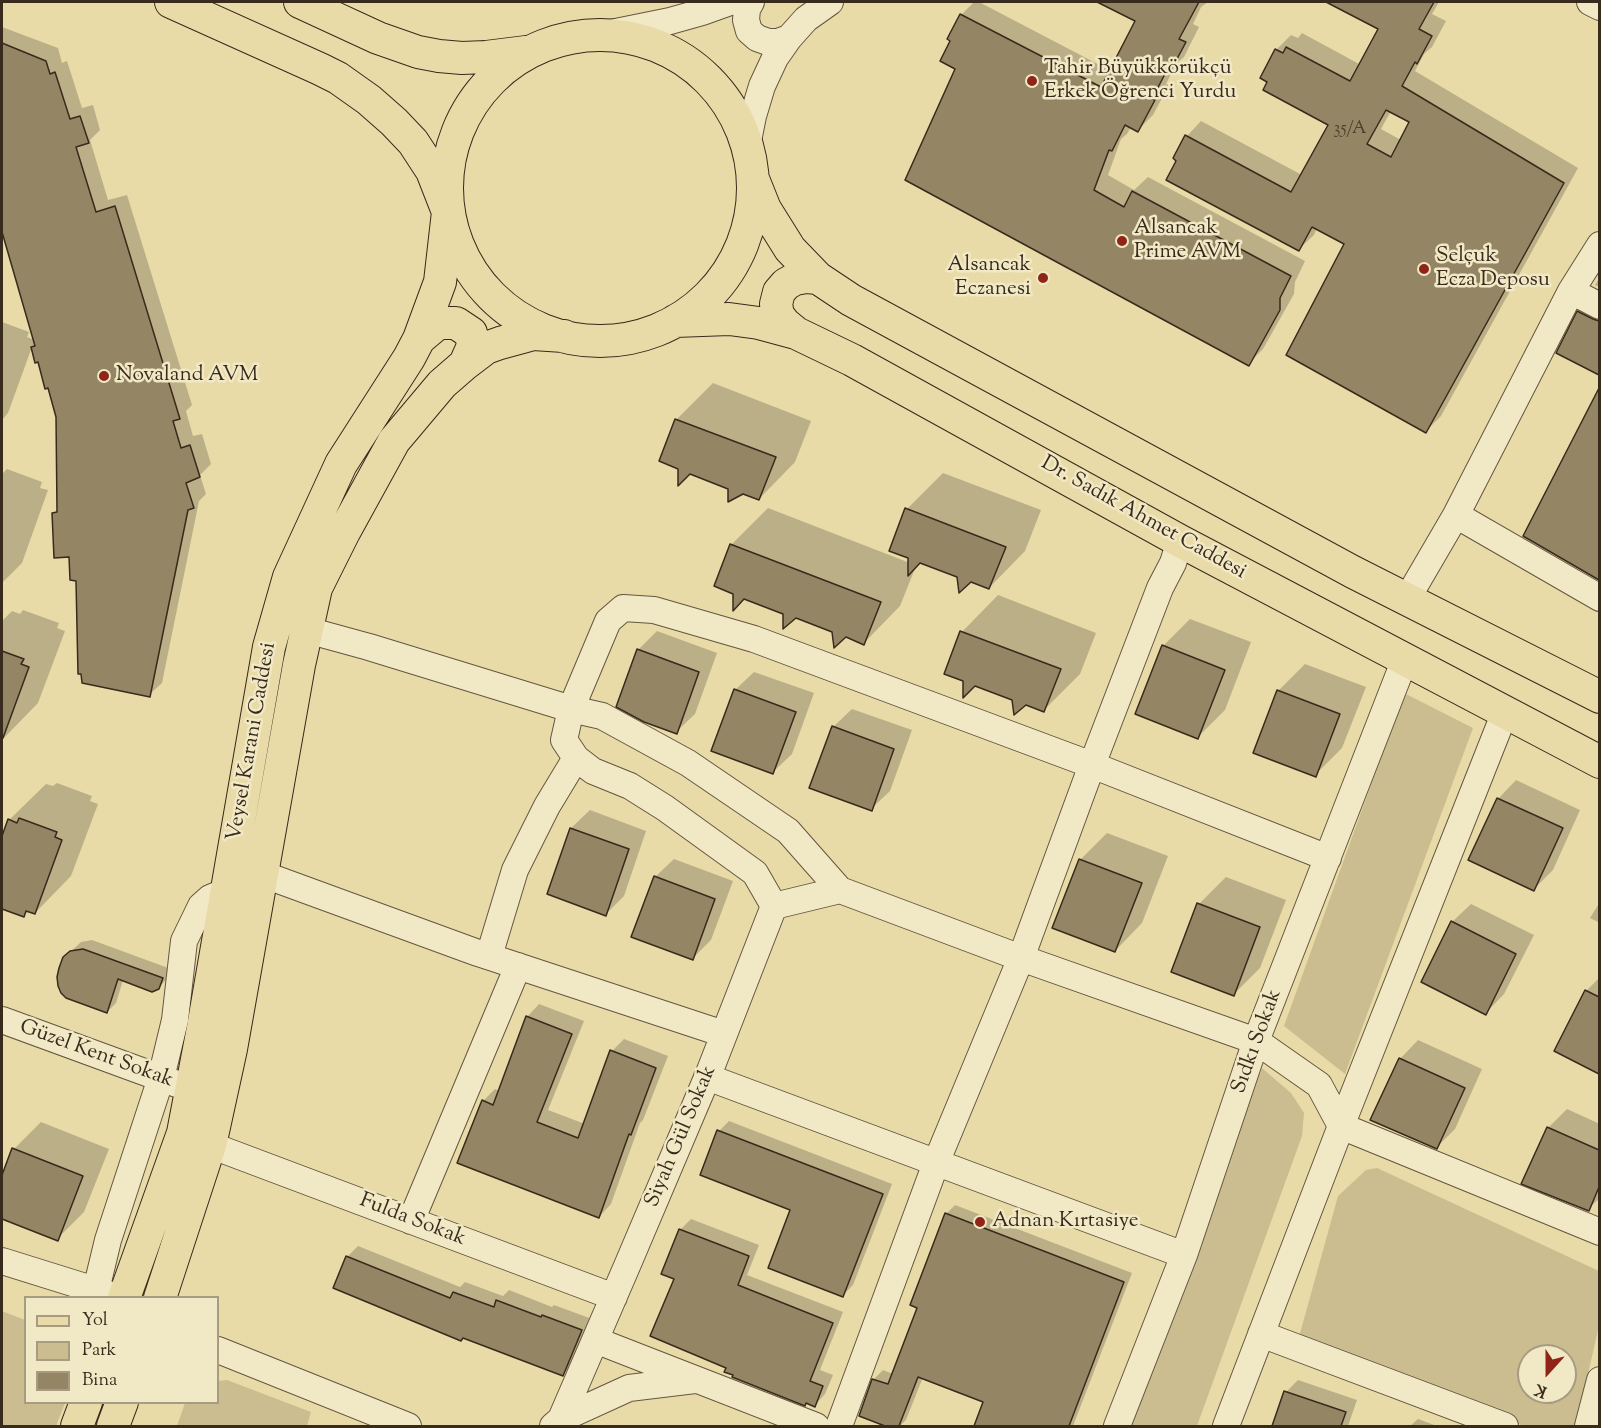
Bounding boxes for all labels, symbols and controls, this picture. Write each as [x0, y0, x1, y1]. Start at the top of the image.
place label: Tahir Büyükkörükçü Erkek Öğrenci Yurdu [1044, 56, 1236, 106]
marker: Tahir Büyükkörükçü Erkek Öğrenci Yurdu [1025, 74, 1039, 88]
house number: 35/A [1333, 119, 1367, 141]
place label: Alsancak Prime AVM [1134, 216, 1241, 266]
marker: Alsancak Prime AVM [1115, 234, 1129, 248]
place label: Selçuk Ecza Deposu [1436, 244, 1550, 294]
place label: Alsancak Eczanesi [947, 253, 1031, 303]
marker: Selçuk Ecza Deposu [1417, 262, 1431, 276]
marker: Alsancak Eczanesi [1036, 271, 1050, 285]
place label: Novaland AVM [116, 363, 258, 389]
marker: Novaland AVM [97, 369, 111, 383]
street label: Dr. Sadık Ahmet Caddesi [1036, 452, 1250, 586]
street label: Veysel Karani Caddesi [223, 641, 283, 843]
street label: Sıdkı Sokak [1228, 987, 1288, 1097]
street label: Güzel Kent Sokak [16, 1016, 176, 1094]
street label: Siyah Gül Sokak [641, 1062, 723, 1212]
street label: Fulda Sokak [355, 1189, 469, 1253]
place label: Adnan Kırtasiye [992, 1209, 1139, 1235]
marker: Adnan Kırtasiye [973, 1215, 987, 1229]
legend [24, 1296, 219, 1404]
text: Yol [82, 1308, 108, 1334]
text: Park [82, 1338, 116, 1364]
north arrow [1517, 1344, 1577, 1404]
text: Bina [82, 1368, 117, 1394]
text: K [1532, 1377, 1551, 1402]

